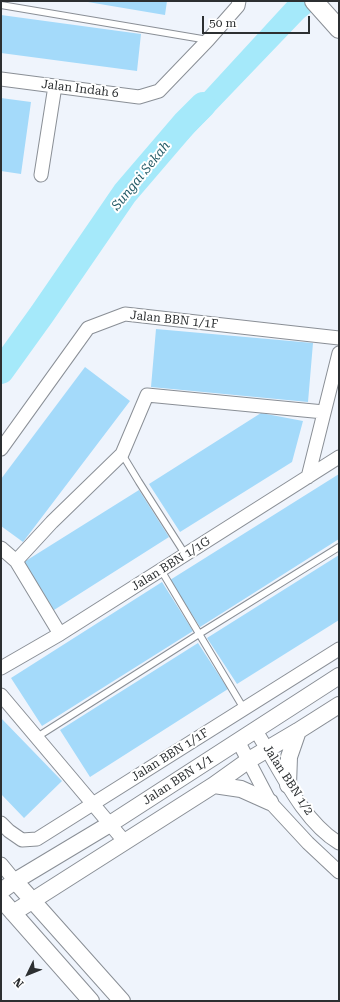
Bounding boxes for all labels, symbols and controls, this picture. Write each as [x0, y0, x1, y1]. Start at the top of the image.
scale bar [204, 8, 312, 34]
text: 50 m [209, 16, 236, 30]
street label: Jalan Indah 6 [40, 77, 120, 101]
water label: Sungai Sekah [108, 138, 174, 214]
street label: Jalan BBN 1/1F [129, 308, 219, 332]
street label: Jalan BBN 1/1G [129, 534, 213, 594]
street label: Jalan BBN 1/1F [129, 725, 211, 785]
street label: Jalan BBN 1/2 [260, 742, 316, 818]
street label: Jalan BBN 1/1 [140, 752, 216, 808]
north arrow [8, 954, 48, 994]
text: N [11, 975, 27, 990]

